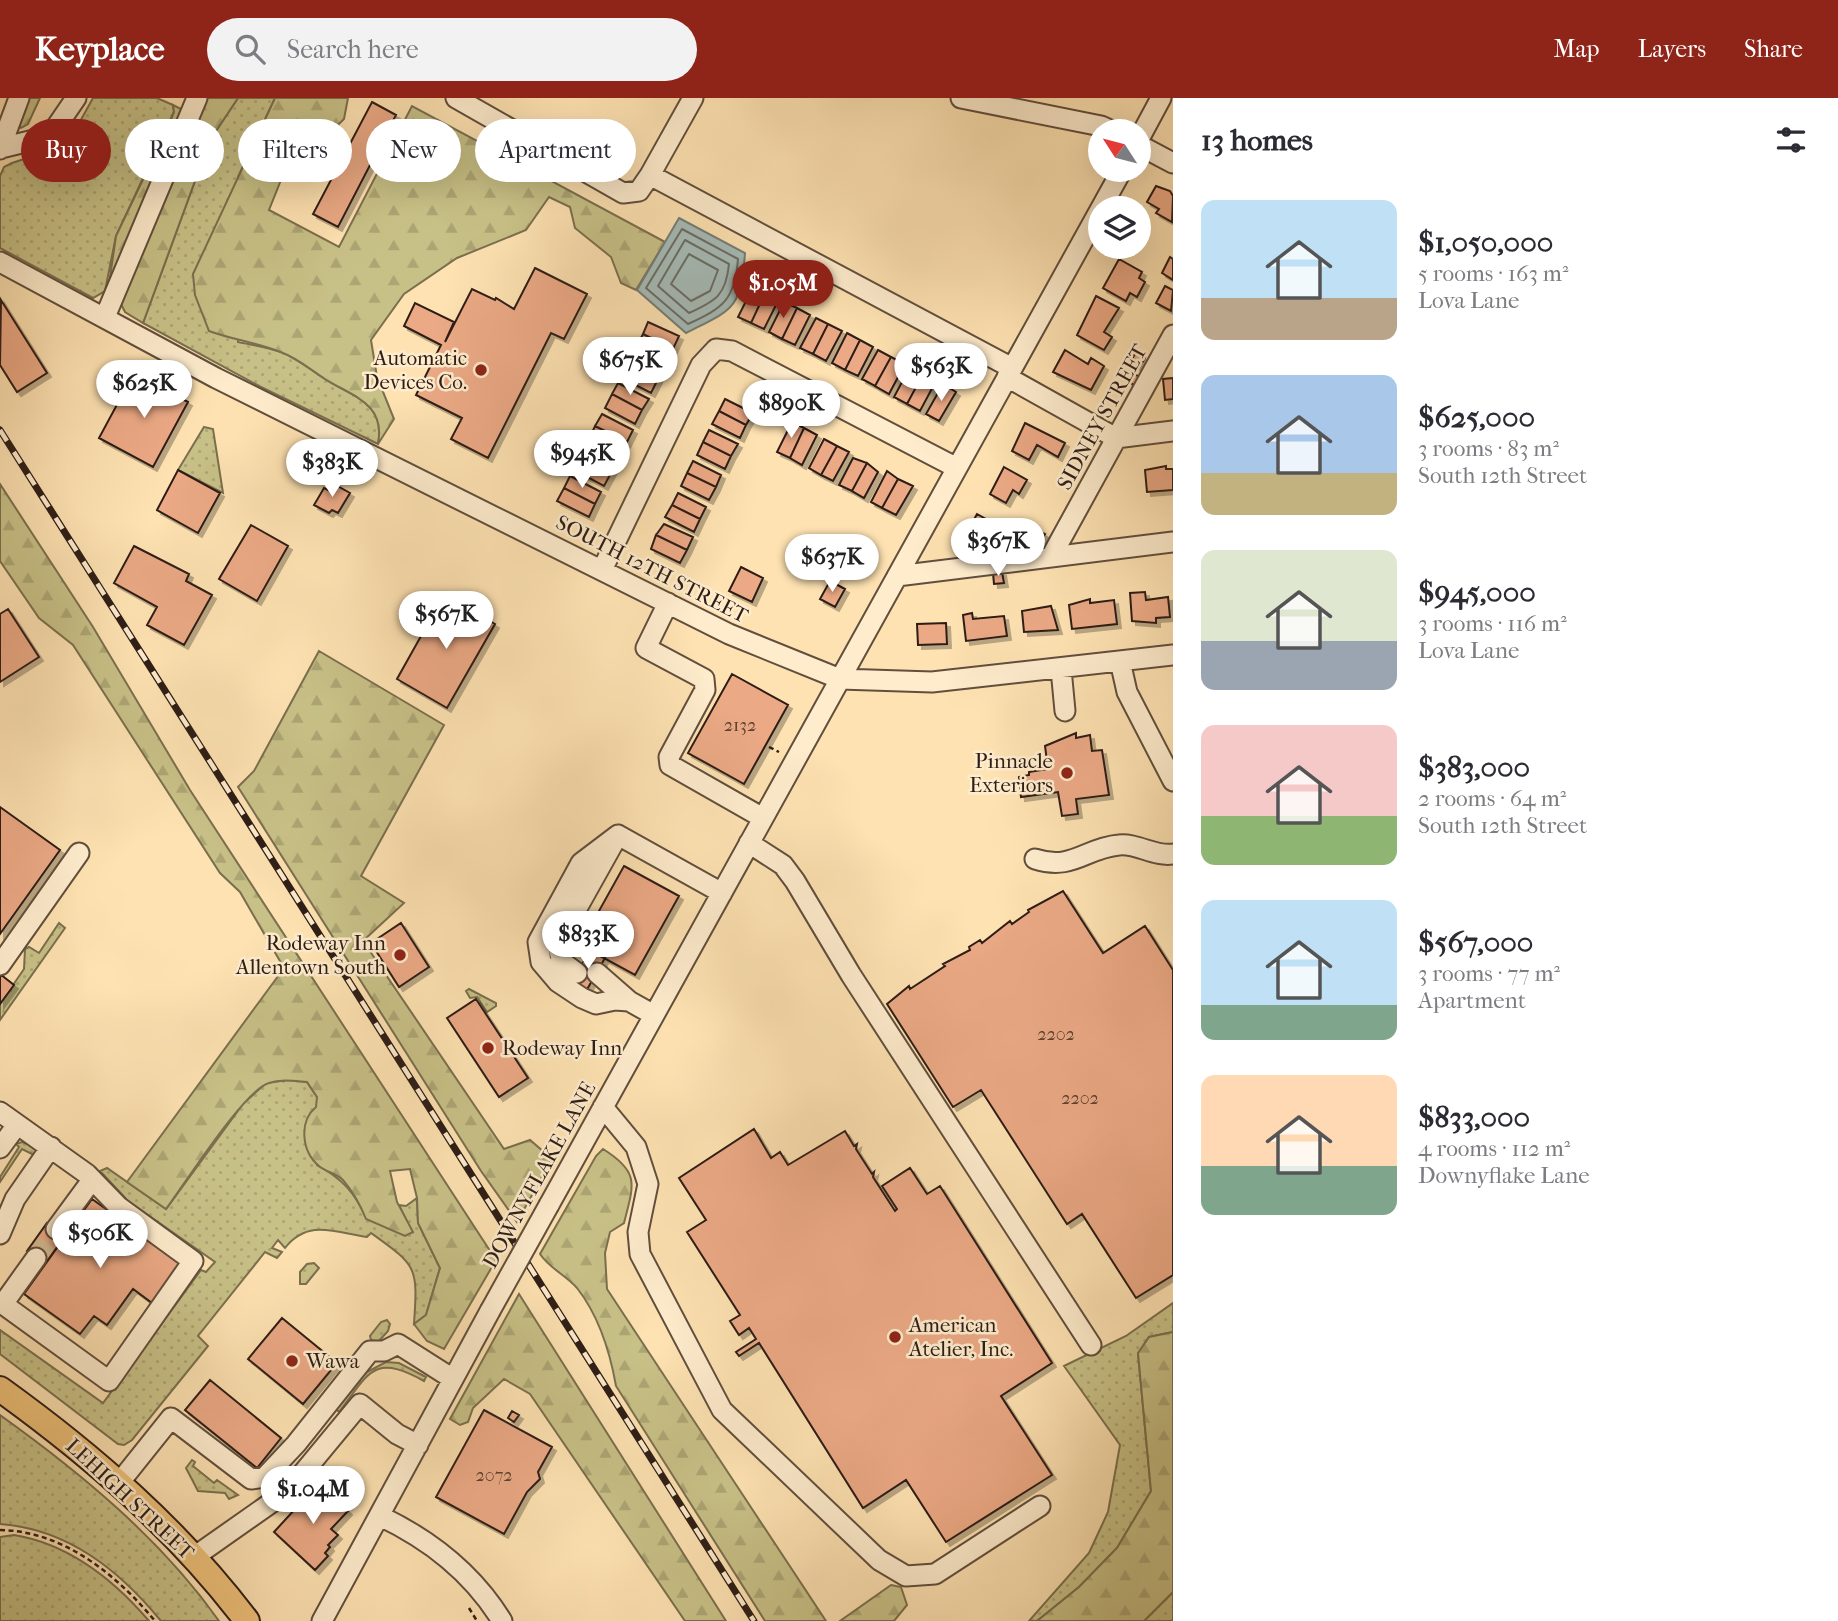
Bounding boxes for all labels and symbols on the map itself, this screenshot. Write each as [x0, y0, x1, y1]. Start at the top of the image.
north arrow [1088, 119, 1152, 182]
pin: $1.05M [726, 260, 840, 320]
pin: $675K [581, 338, 679, 397]
street label: SIDNEY STREET [1052, 339, 1152, 494]
pin: $563K [892, 344, 990, 403]
place label: Automatic Devices Co. [363, 346, 467, 394]
pin: $625K [95, 360, 193, 420]
marker: Automatic Devices Co. [473, 362, 489, 378]
pin: $890K [742, 380, 840, 440]
pin: $945K [533, 430, 631, 490]
pin: $383K [283, 440, 381, 499]
street label: SOUTH 12TH STREET [552, 510, 753, 628]
pin: $367K [949, 518, 1047, 578]
pin: $637K [783, 534, 881, 594]
pin: $567K [397, 592, 495, 651]
house number: 2132 [724, 715, 756, 736]
place label: Pinnacle Exteriors [969, 749, 1053, 797]
marker: Pinnacle Exteriors [1059, 765, 1075, 781]
pin: $833K [539, 912, 637, 971]
place label: Rodeway Inn Allentown South [235, 931, 386, 979]
marker: Rodeway Inn Allentown South [392, 947, 408, 963]
house number: 2202 [1037, 1024, 1075, 1045]
place label: Rodeway Inn [502, 1036, 622, 1060]
marker: Rodeway Inn [480, 1040, 496, 1056]
street label: DOWNYFLAKE LANE [478, 1077, 600, 1272]
house number: 2202 [1061, 1088, 1099, 1109]
pin: $506K [51, 1210, 149, 1270]
place label: American Atelier, Inc. [908, 1313, 1013, 1361]
marker: American Atelier, Inc. [887, 1329, 903, 1345]
place label: Wawa [305, 1349, 360, 1373]
marker: Wawa [284, 1353, 300, 1369]
street label: LEHIGH STREET [61, 1434, 200, 1565]
house number: 2072 [475, 1465, 513, 1486]
pin: $1.04M [256, 1466, 370, 1526]

